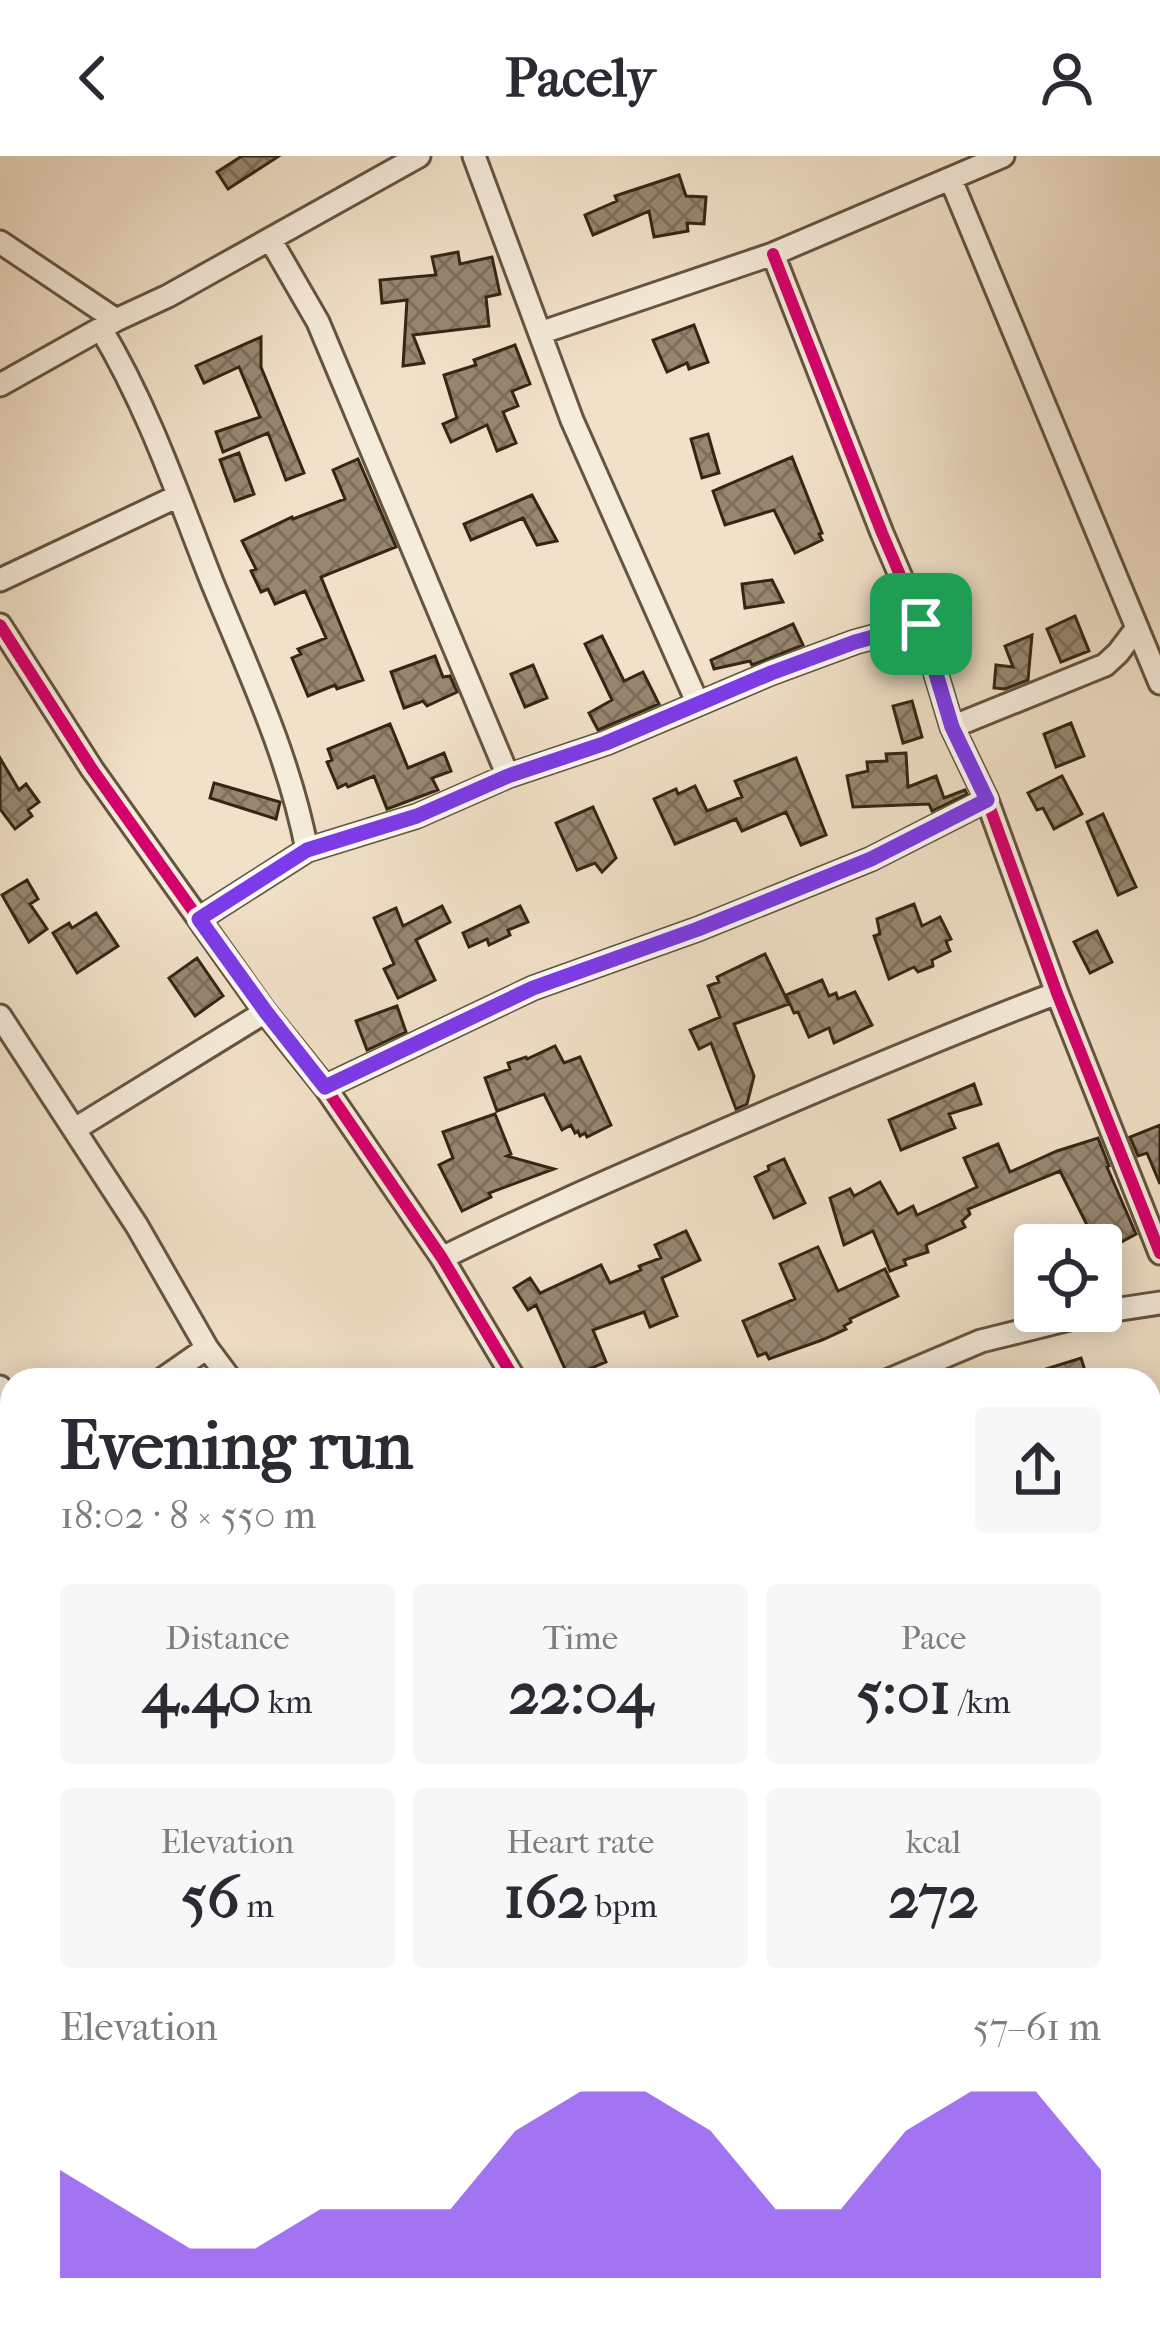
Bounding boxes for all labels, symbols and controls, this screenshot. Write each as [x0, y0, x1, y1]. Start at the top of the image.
icon: back [60, 45, 126, 111]
icon: person [1034, 45, 1100, 111]
text: Pacely [505, 47, 655, 110]
pin [870, 573, 972, 675]
icon: arrive [888, 591, 954, 657]
map controls [1014, 1224, 1122, 1332]
button: locate [1014, 1224, 1122, 1332]
button: share [975, 1407, 1101, 1533]
text: Evening run [60, 1408, 413, 1485]
text: 18:02 · 8 × 550 m [60, 1492, 316, 1538]
text: Distance [165, 1619, 290, 1658]
text: Time [543, 1619, 618, 1658]
text: Pace [901, 1619, 966, 1658]
text: 4.40 [142, 1658, 261, 1729]
text: 22:04 [508, 1658, 653, 1729]
text: 5:01 [856, 1658, 951, 1729]
text: km [261, 1683, 313, 1722]
text: /km [951, 1683, 1011, 1722]
text: Elevation [161, 1823, 294, 1862]
text: Heart rate [507, 1823, 654, 1862]
text: kcal [906, 1823, 961, 1862]
text: 56 [181, 1862, 239, 1933]
text: 162 [503, 1862, 588, 1933]
text: 272 [888, 1862, 979, 1933]
text: m [239, 1887, 274, 1926]
text: bpm [588, 1887, 658, 1926]
text: Elevation [60, 2004, 218, 2050]
text: 57–61 m [973, 2004, 1101, 2050]

